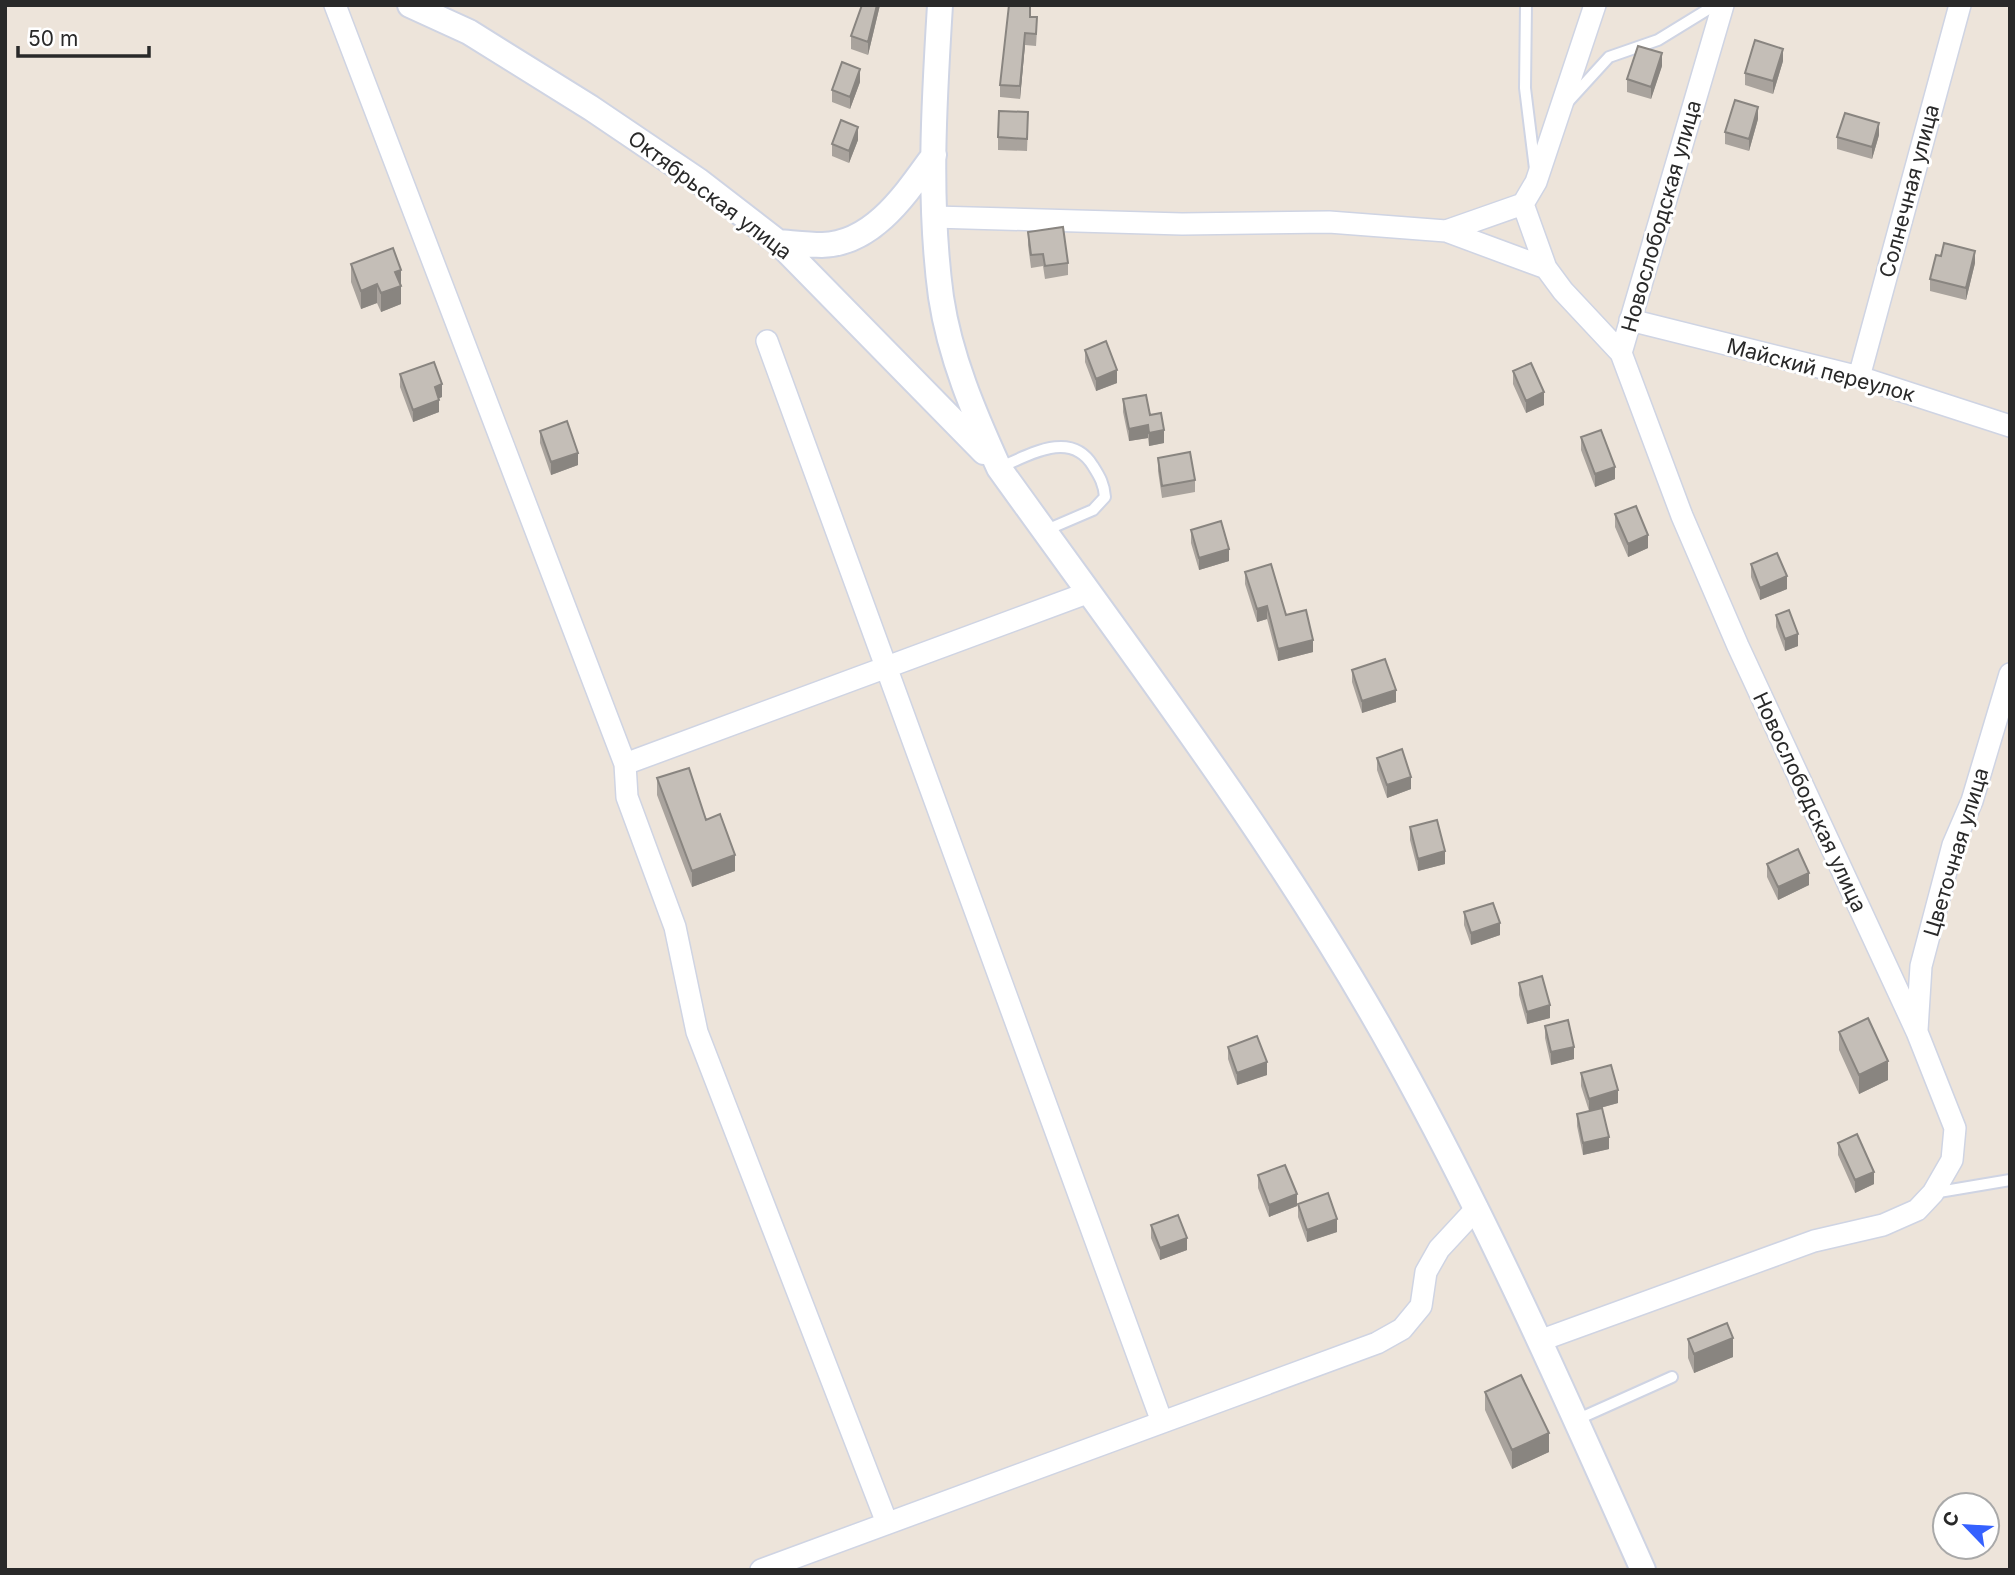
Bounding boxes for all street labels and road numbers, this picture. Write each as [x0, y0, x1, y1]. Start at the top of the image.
street label: Новослободская улица [1616, 97, 1706, 335]
street label: Солнечная улица [1874, 102, 1944, 280]
street label: Октябрьская улица [623, 125, 797, 265]
street label: Майский переулок [1724, 333, 1918, 407]
street label: Новослободская улица [1748, 688, 1872, 916]
street label: Цветочная улица [1918, 765, 1994, 939]

